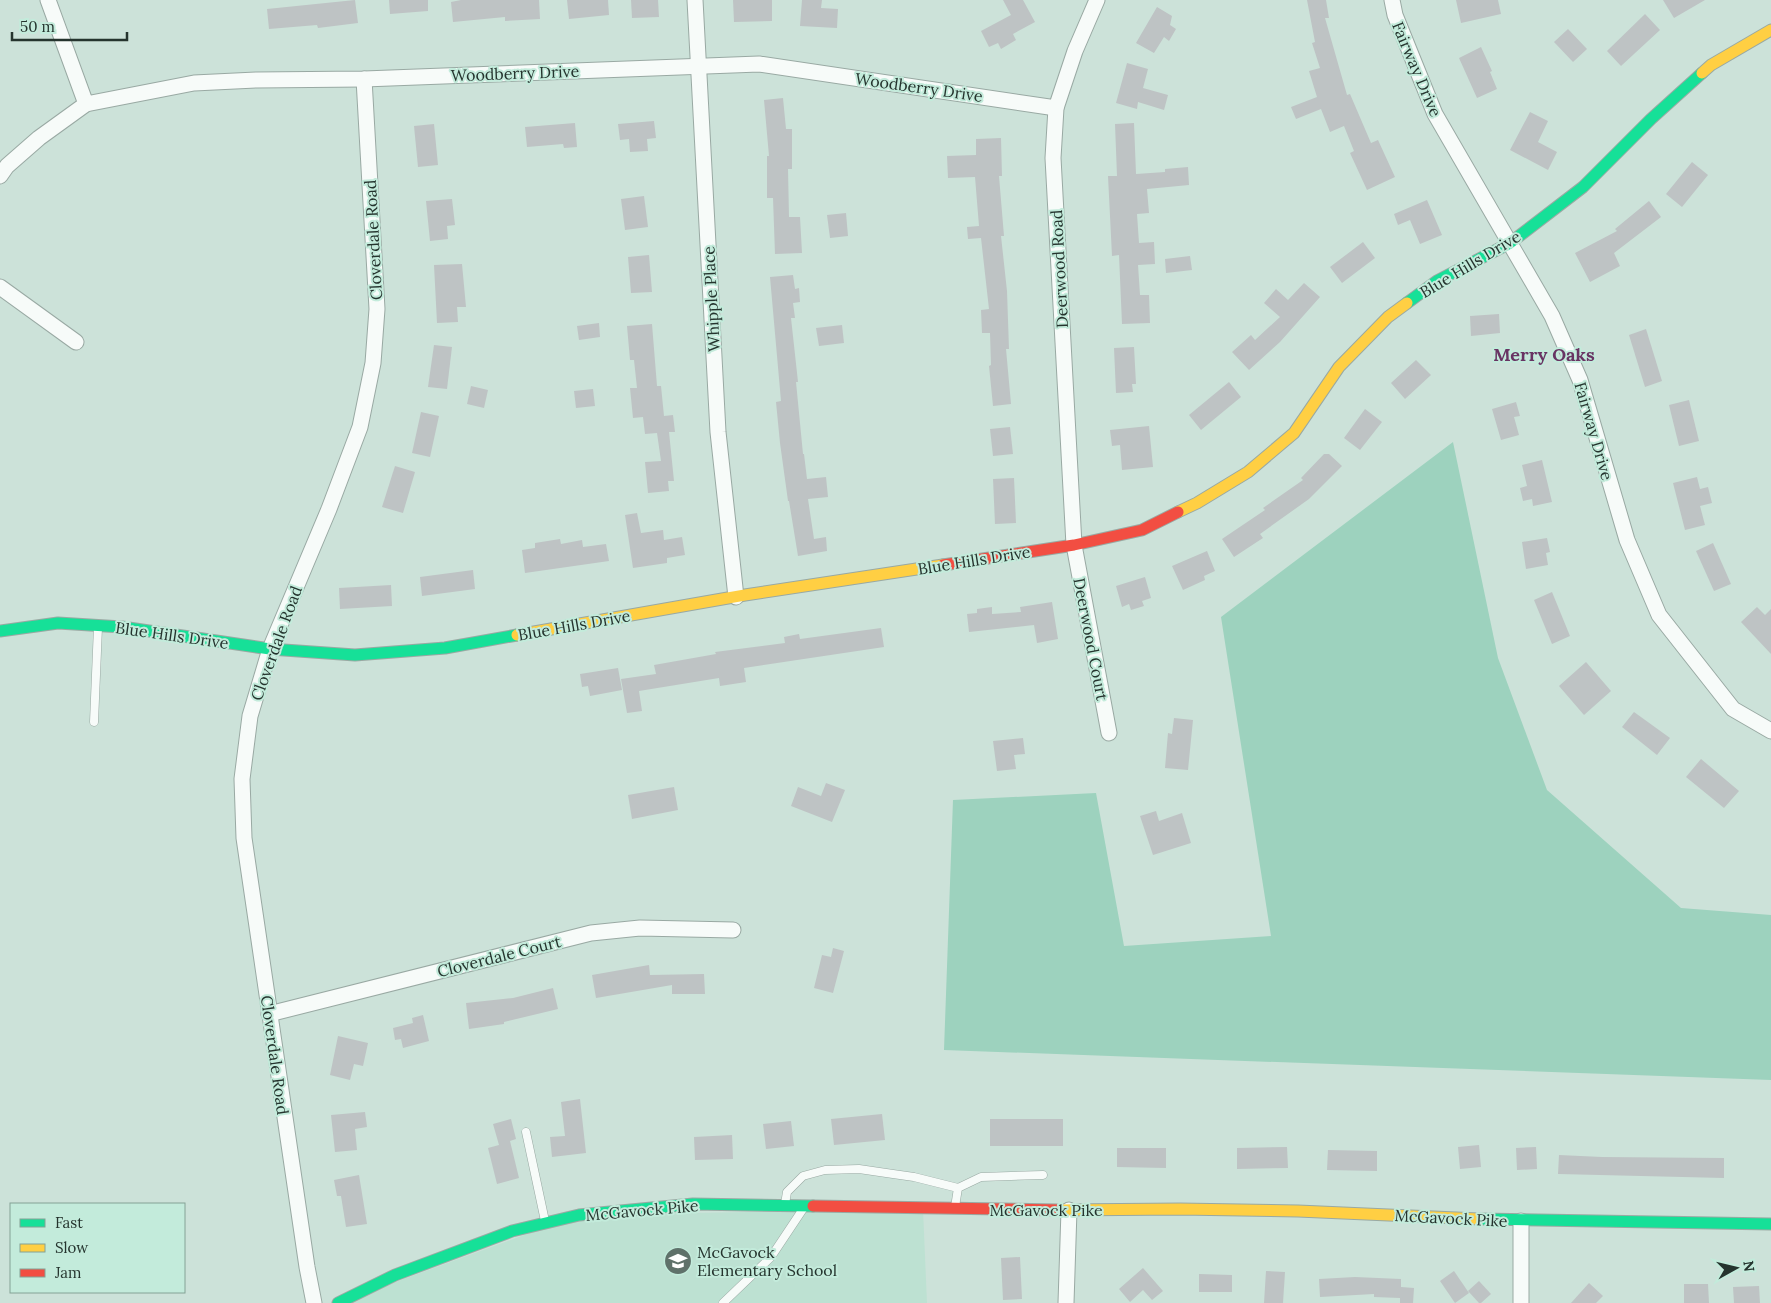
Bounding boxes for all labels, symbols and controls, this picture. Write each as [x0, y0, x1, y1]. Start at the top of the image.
scale bar [12, 10, 128, 42]
text: 50 m [20, 17, 55, 36]
street label: Fairway Drive [1388, 18, 1446, 120]
street label: Woodberry Drive [451, 61, 580, 85]
street label: Woodberry Drive [854, 68, 984, 106]
street label: Cloverdale Road [360, 179, 386, 301]
street label: Deerwood Road [1046, 209, 1072, 329]
street label: Blue Hills Drive [1416, 226, 1524, 302]
street label: Whipple Place [698, 245, 724, 352]
district label: Merry Oaks [1493, 343, 1595, 366]
street label: Fairway Drive [1570, 380, 1618, 483]
street label: Blue Hills Drive [916, 541, 1032, 579]
street label: Deerwood Court [1069, 576, 1113, 703]
street label: Cloverdale Road [246, 583, 306, 703]
street label: Blue Hills Drive [516, 605, 632, 645]
street label: Blue Hills Drive [114, 617, 230, 653]
street label: Cloverdale Court [435, 931, 564, 981]
street label: Cloverdale Road [257, 994, 293, 1116]
street label: McGavock Pike [585, 1195, 700, 1225]
street label: McGavock Pike [989, 1200, 1103, 1220]
legend [10, 1203, 185, 1293]
street label: McGavock Pike [1394, 1205, 1508, 1231]
text: Fast [55, 1213, 83, 1232]
text: Slow [55, 1238, 88, 1257]
place label: McGavock Elementary School [697, 1242, 837, 1280]
north arrow [1711, 1243, 1761, 1293]
school or university icon: McGavock Elementary School [663, 1246, 693, 1276]
text: N [1739, 1260, 1759, 1273]
text: Jam [54, 1263, 82, 1282]

